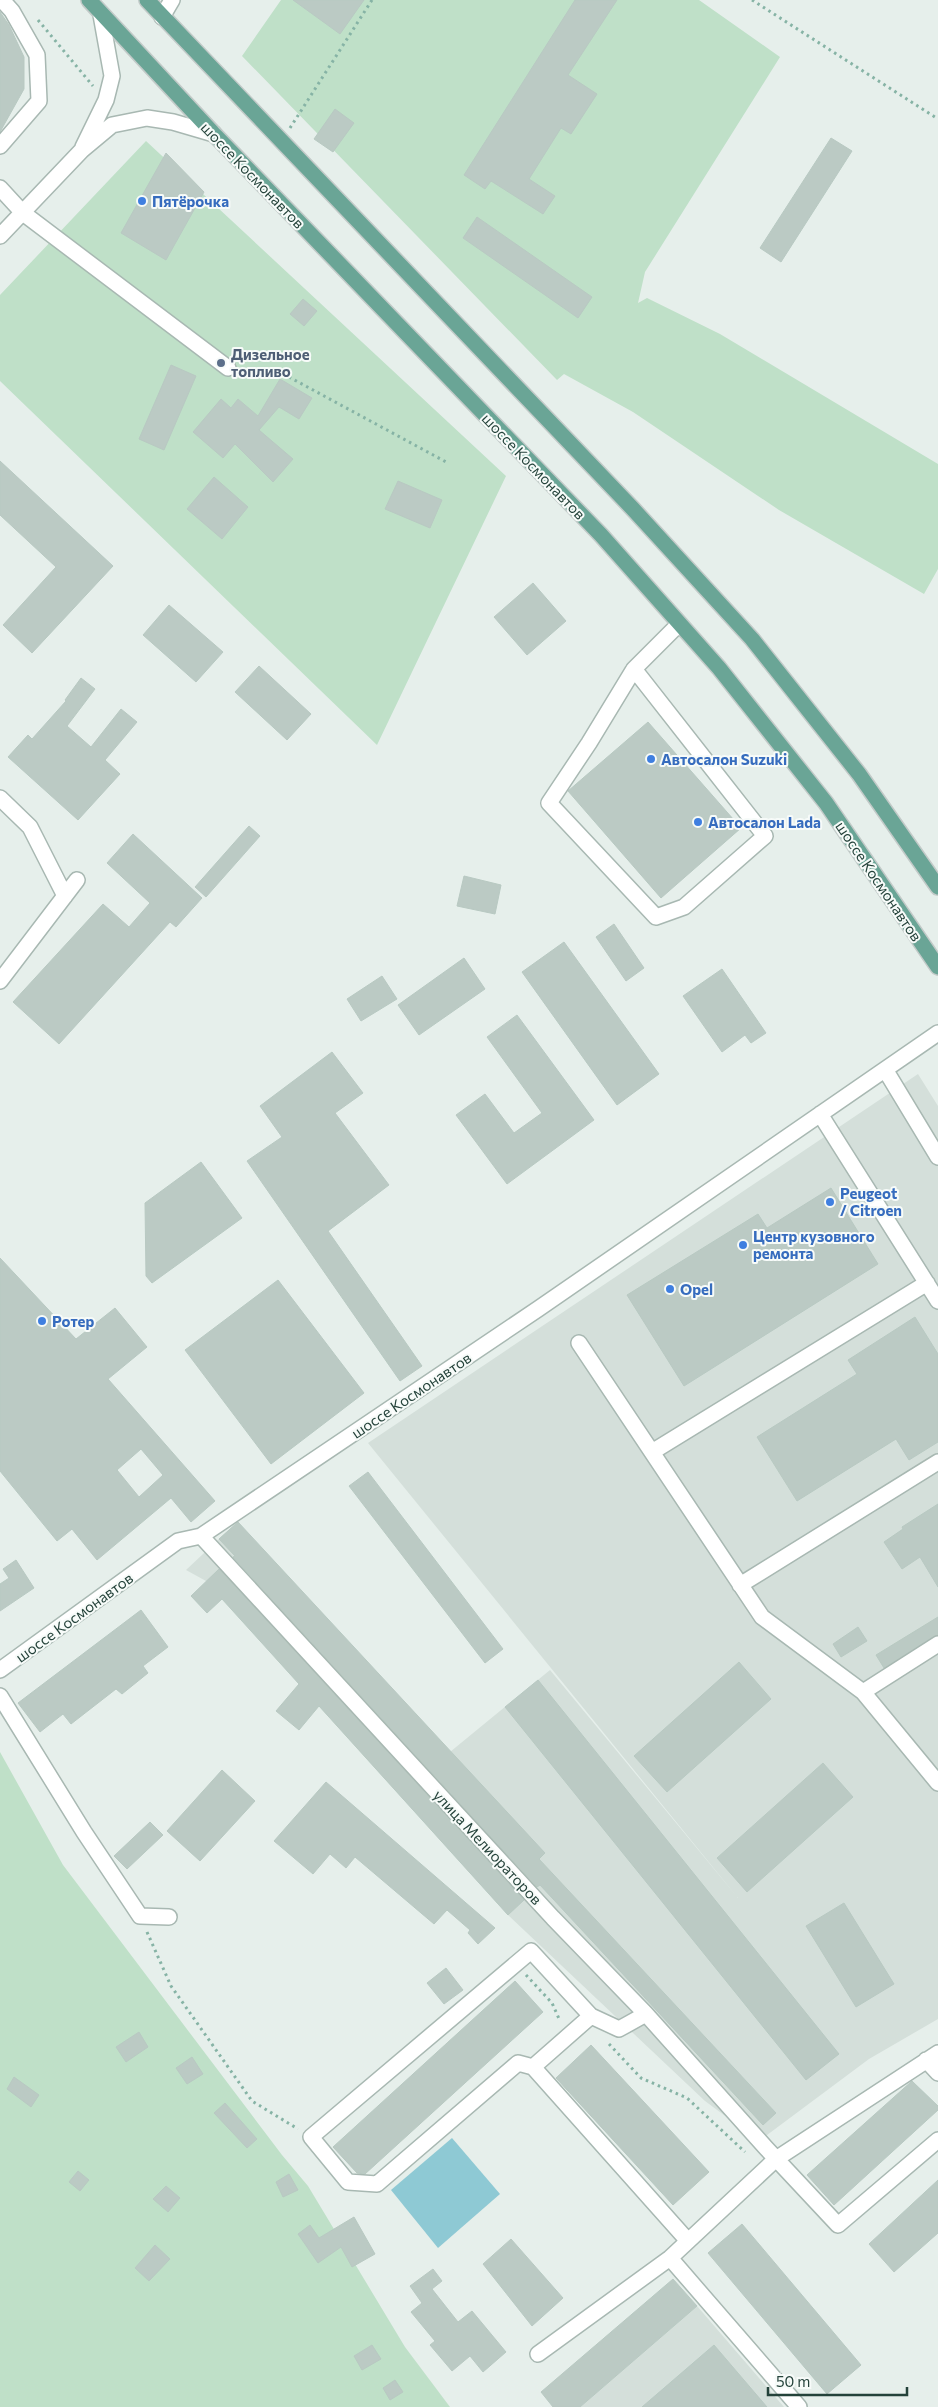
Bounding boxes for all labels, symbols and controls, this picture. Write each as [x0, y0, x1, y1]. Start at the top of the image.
street label: шоссе Космонавтов [198, 118, 308, 232]
place label: Пятёрочка [152, 192, 229, 210]
marker: Пятёрочка [136, 195, 148, 207]
place label: Дизельное топливо [231, 345, 310, 380]
marker: Дизельное топливо [215, 357, 227, 369]
street label: шоссе Космонавтов [479, 409, 589, 523]
place label: Автосалон Suzuki [661, 750, 787, 768]
marker: Автосалон Suzuki [645, 753, 657, 765]
place label: Автосалон Lada [708, 813, 821, 831]
marker: Автосалон Lada [692, 816, 704, 828]
street label: шоссе Космонавтов [832, 818, 926, 944]
place label: Peugeot / Citroen [840, 1184, 902, 1219]
marker: Peugeot / Citroen [824, 1196, 836, 1208]
place label: Центр кузовного ремонта [753, 1227, 875, 1262]
marker: Центр кузовного ремонта [737, 1239, 749, 1251]
place label: Opel [680, 1280, 713, 1298]
marker: Opel [664, 1283, 676, 1295]
place label: Ротер [52, 1312, 95, 1330]
marker: Ротер [36, 1315, 48, 1327]
street label: шоссе Космонавтов [348, 1348, 474, 1442]
street label: шоссе Космонавтов [12, 1568, 136, 1666]
street label: улица Мелиораторов [430, 1786, 546, 1908]
scale bar [768, 2364, 907, 2396]
text: 50 m [776, 2372, 810, 2390]

